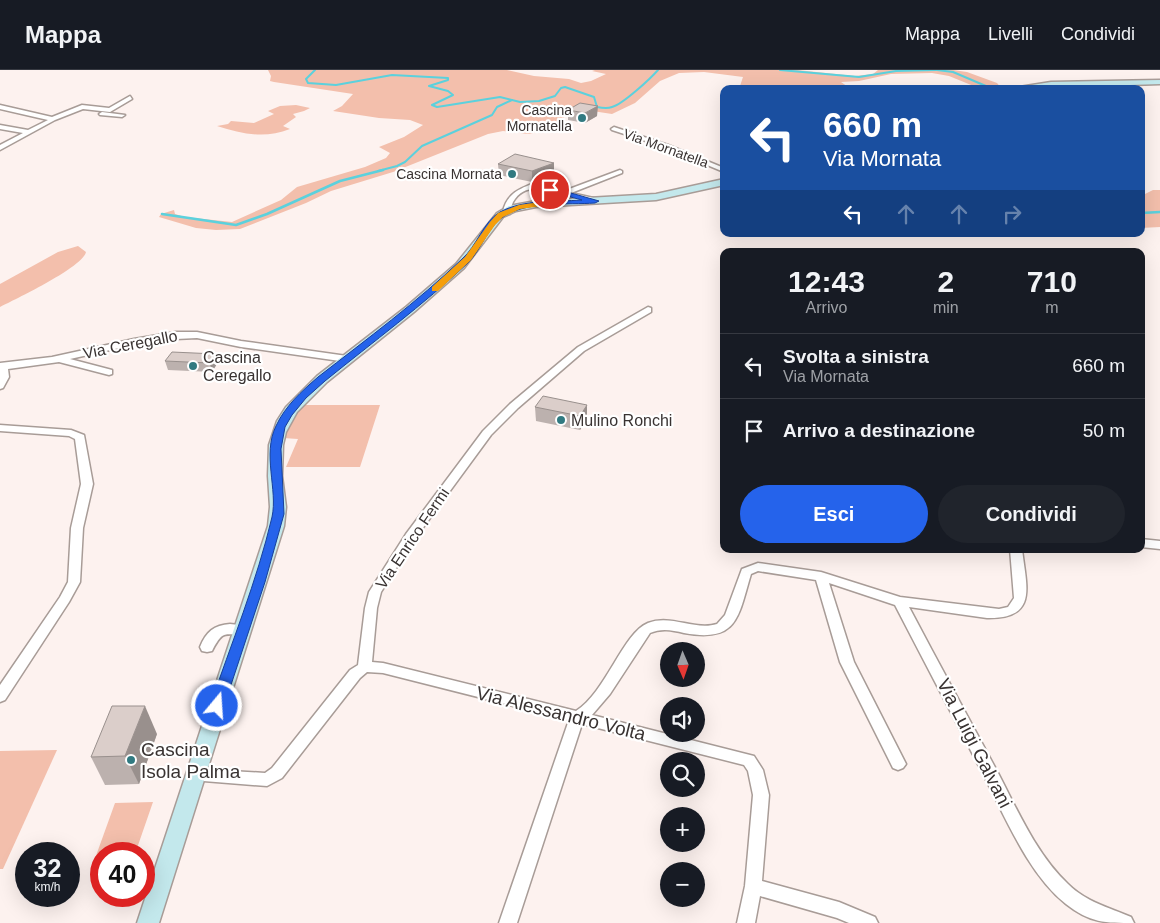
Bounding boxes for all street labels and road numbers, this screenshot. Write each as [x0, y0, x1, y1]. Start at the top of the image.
street label: Via Mornatella [621, 125, 711, 171]
street label: Via Ceregallo [81, 327, 179, 362]
street label: Via Enrico Fermi [372, 485, 452, 592]
street label: Via Luigi Galvani [933, 675, 1016, 811]
street label: Via Alessandro Volta [474, 682, 648, 745]

